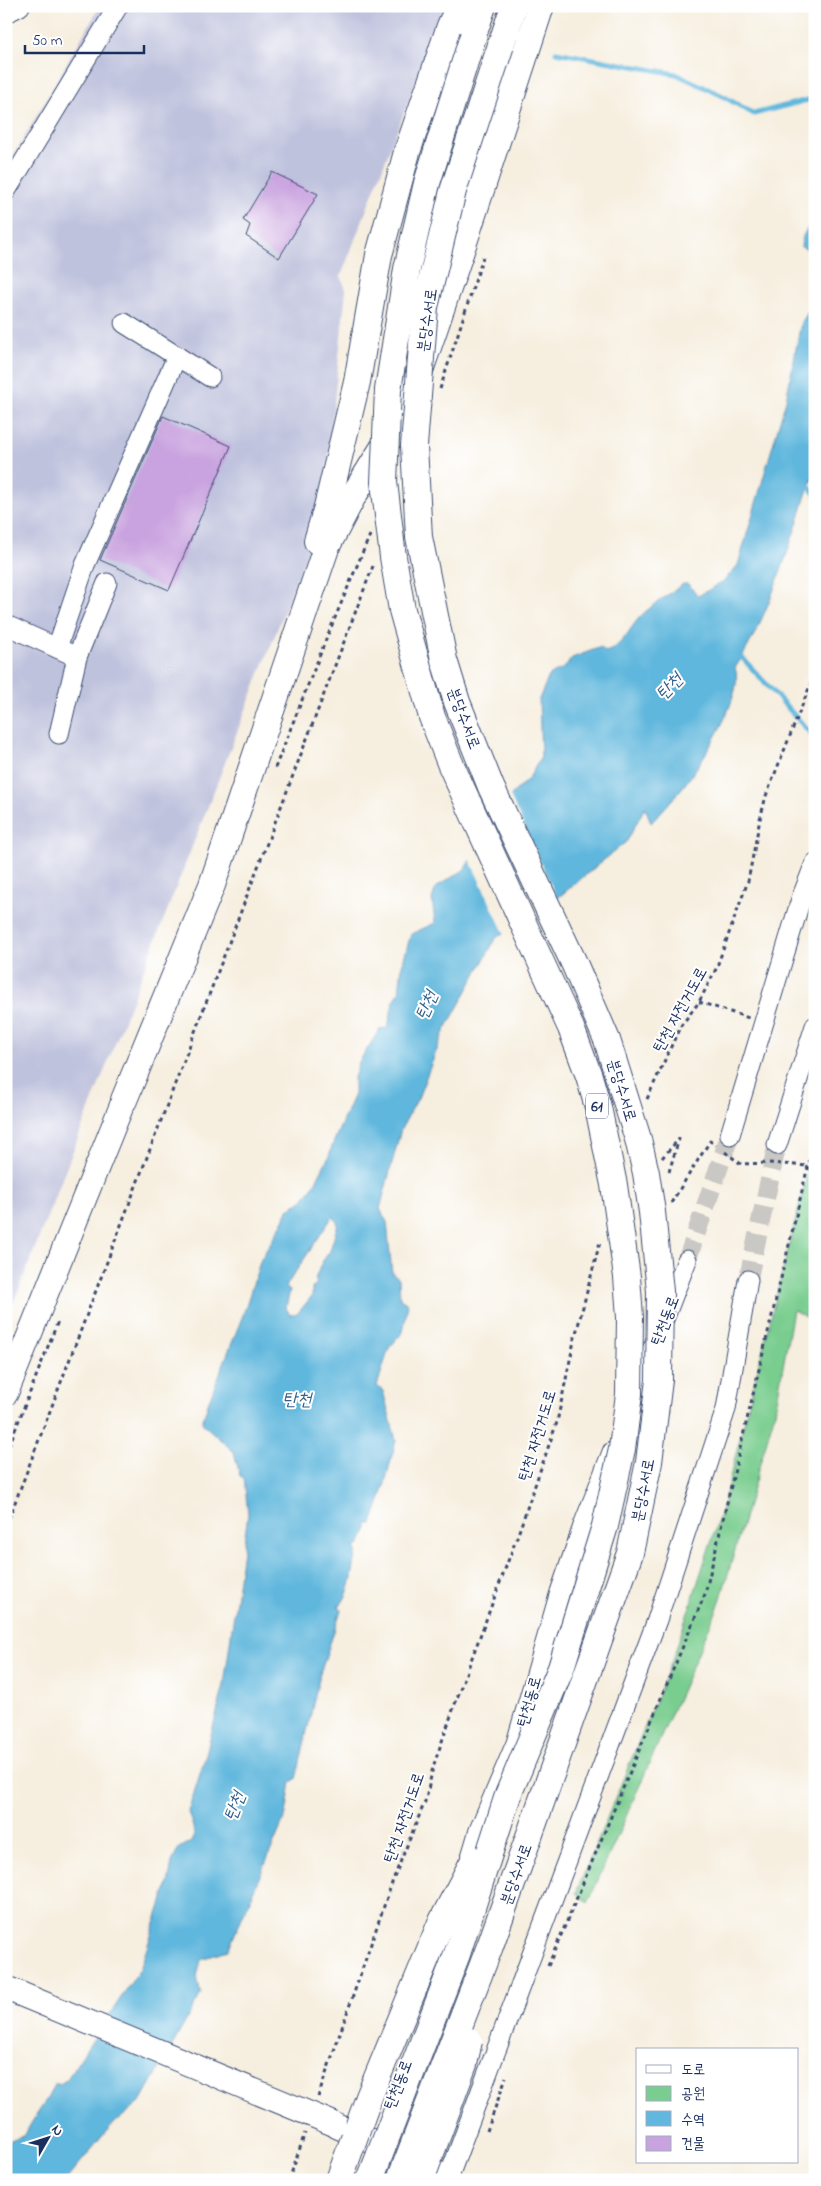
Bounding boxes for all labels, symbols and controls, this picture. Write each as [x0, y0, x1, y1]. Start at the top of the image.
scale bar [25, 22, 144, 54]
text: 50 m [32, 30, 63, 52]
street label: 분당수서로 [412, 287, 444, 354]
water label: 탄천 [651, 667, 691, 707]
street label: 분당수서로 [440, 684, 486, 753]
street label: 탄천 자전거도로 [647, 963, 714, 1057]
water label: 탄천 [410, 986, 446, 1024]
street label: 분당수서로 [600, 1056, 642, 1125]
road number: 61 [586, 1094, 608, 1118]
street label: 탄천동로 [645, 1292, 686, 1349]
street label: 탄천 자전거도로 [513, 1387, 563, 1484]
water label: 탄천 [283, 1388, 313, 1414]
street label: 분당수서로 [626, 1456, 662, 1524]
street label: 탄천동로 [511, 1673, 549, 1730]
street label: 탄천 자전거도로 [378, 1769, 432, 1866]
water label: 탄천 [218, 1787, 254, 1825]
street label: 분당수서로 [495, 1840, 539, 1909]
legend [636, 2048, 798, 2164]
street label: 탄천동로 [378, 2056, 419, 2113]
text: 도로 [681, 2059, 705, 2081]
text: 공원 [681, 2083, 705, 2105]
text: 수역 [681, 2109, 705, 2131]
north arrow [22, 2114, 72, 2164]
text: N [46, 2120, 68, 2141]
text: 건물 [681, 2133, 705, 2155]

